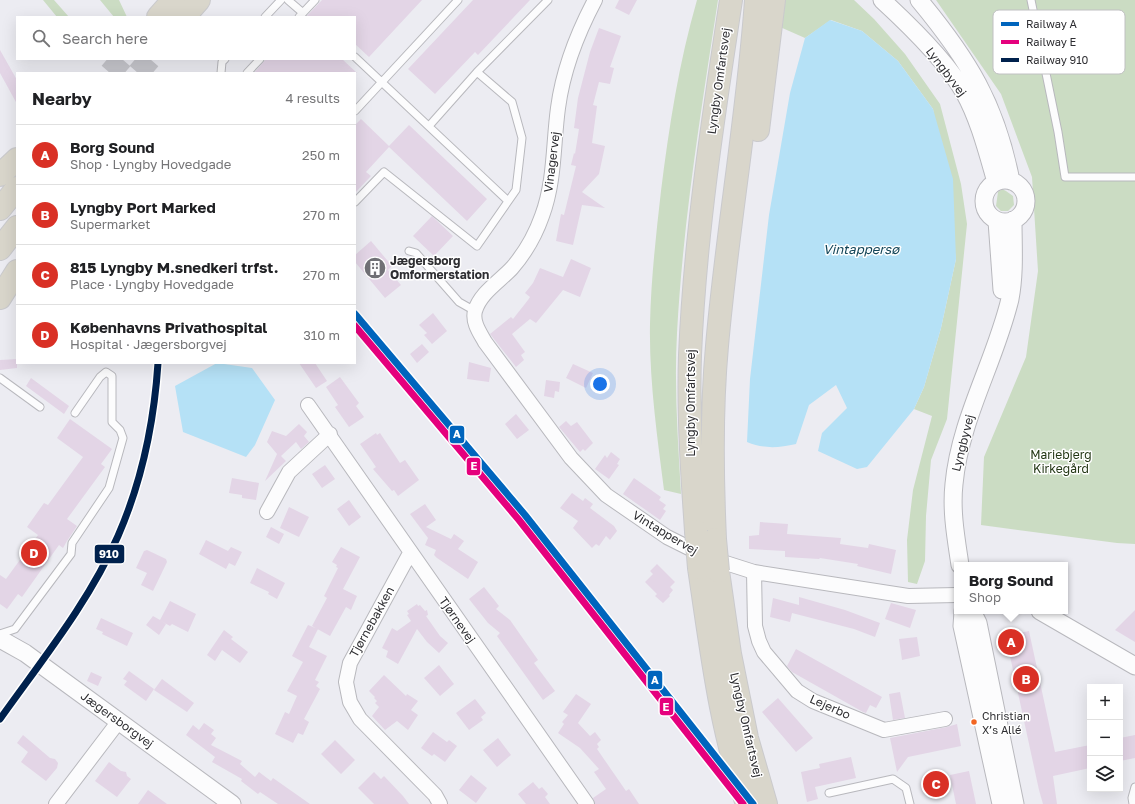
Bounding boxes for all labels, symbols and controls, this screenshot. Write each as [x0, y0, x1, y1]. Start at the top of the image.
legend [993, 10, 1125, 74]
search box [16, 16, 356, 60]
text: Railway A [1026, 17, 1078, 30]
icon: search [30, 27, 52, 49]
street label: Lyngby Omfartsvej [704, 27, 733, 135]
text: Search here [62, 29, 148, 47]
text: Railway E [1026, 35, 1077, 48]
street label: Lyngbyvej [923, 44, 970, 99]
text: Railway 910 [1026, 53, 1089, 66]
text: Nearby [32, 88, 92, 109]
text: 4 results [286, 90, 340, 106]
street label: Vinagervej [540, 131, 563, 193]
text: Borg Sound [70, 138, 154, 156]
text: A [40, 147, 50, 163]
text: 250 m [302, 147, 340, 163]
text: Shop · Lyngby Hovedgade [70, 156, 231, 172]
text: Lyngby Port Marked [70, 198, 216, 216]
text: B [40, 207, 50, 223]
text: 270 m [303, 207, 340, 223]
text: Supermarket [70, 216, 151, 232]
water label: Vintappersø [823, 241, 900, 257]
place label: Jægersborg Omformerstation [390, 253, 489, 282]
building icon: Jægersborg Omformerstation [362, 255, 388, 281]
text: 815 Lyngby M.snedkeri trfst. [70, 258, 278, 276]
text: C [40, 267, 50, 283]
text: 270 m [303, 267, 340, 283]
text: Place · Lyngby Hovedgade [70, 276, 234, 292]
text: Københavns Privathospital [70, 318, 267, 336]
text: D [40, 327, 50, 343]
text: 310 m [303, 327, 340, 343]
text: Hospital · Jægersborgvej [70, 336, 227, 352]
street label: Lyngby Omfartsvej [683, 349, 698, 457]
your location [590, 374, 610, 394]
street label: Lyngbyvej [948, 413, 977, 473]
line badge: A [449, 425, 465, 444]
text: A [453, 427, 461, 440]
park label: Mariebjerg Kirkegård [1030, 447, 1092, 476]
line badge: E [466, 457, 481, 476]
text: E [471, 459, 478, 472]
street label: Vintappervej [630, 507, 701, 558]
pin: D [21, 538, 47, 568]
line badge: 910 [94, 544, 125, 564]
text: 910 [99, 547, 119, 560]
popup [954, 562, 1068, 614]
text: Borg Sound [969, 571, 1053, 589]
street label: Tjørnebakken [346, 584, 397, 660]
text: Shop [969, 589, 1001, 605]
street label: Tjørnevej [436, 594, 479, 646]
pin: A [998, 627, 1024, 657]
pin: B [1013, 664, 1039, 694]
line badge: A [647, 670, 663, 690]
street label: Lyngby Omfartsvej [727, 671, 766, 779]
text: A [651, 673, 659, 686]
map controls [1087, 684, 1123, 792]
button: + [1087, 684, 1123, 720]
street label: Jægersborgvej [78, 688, 157, 751]
street label: Lejerbo [807, 691, 853, 722]
line badge: E [659, 697, 674, 716]
text: E [663, 700, 670, 713]
place label: Christian X’s Allé [982, 709, 1030, 736]
marker: Christian X’s Allé [969, 717, 979, 727]
button: − [1087, 720, 1123, 756]
button: layers [1087, 756, 1123, 792]
pin: C [923, 769, 949, 799]

